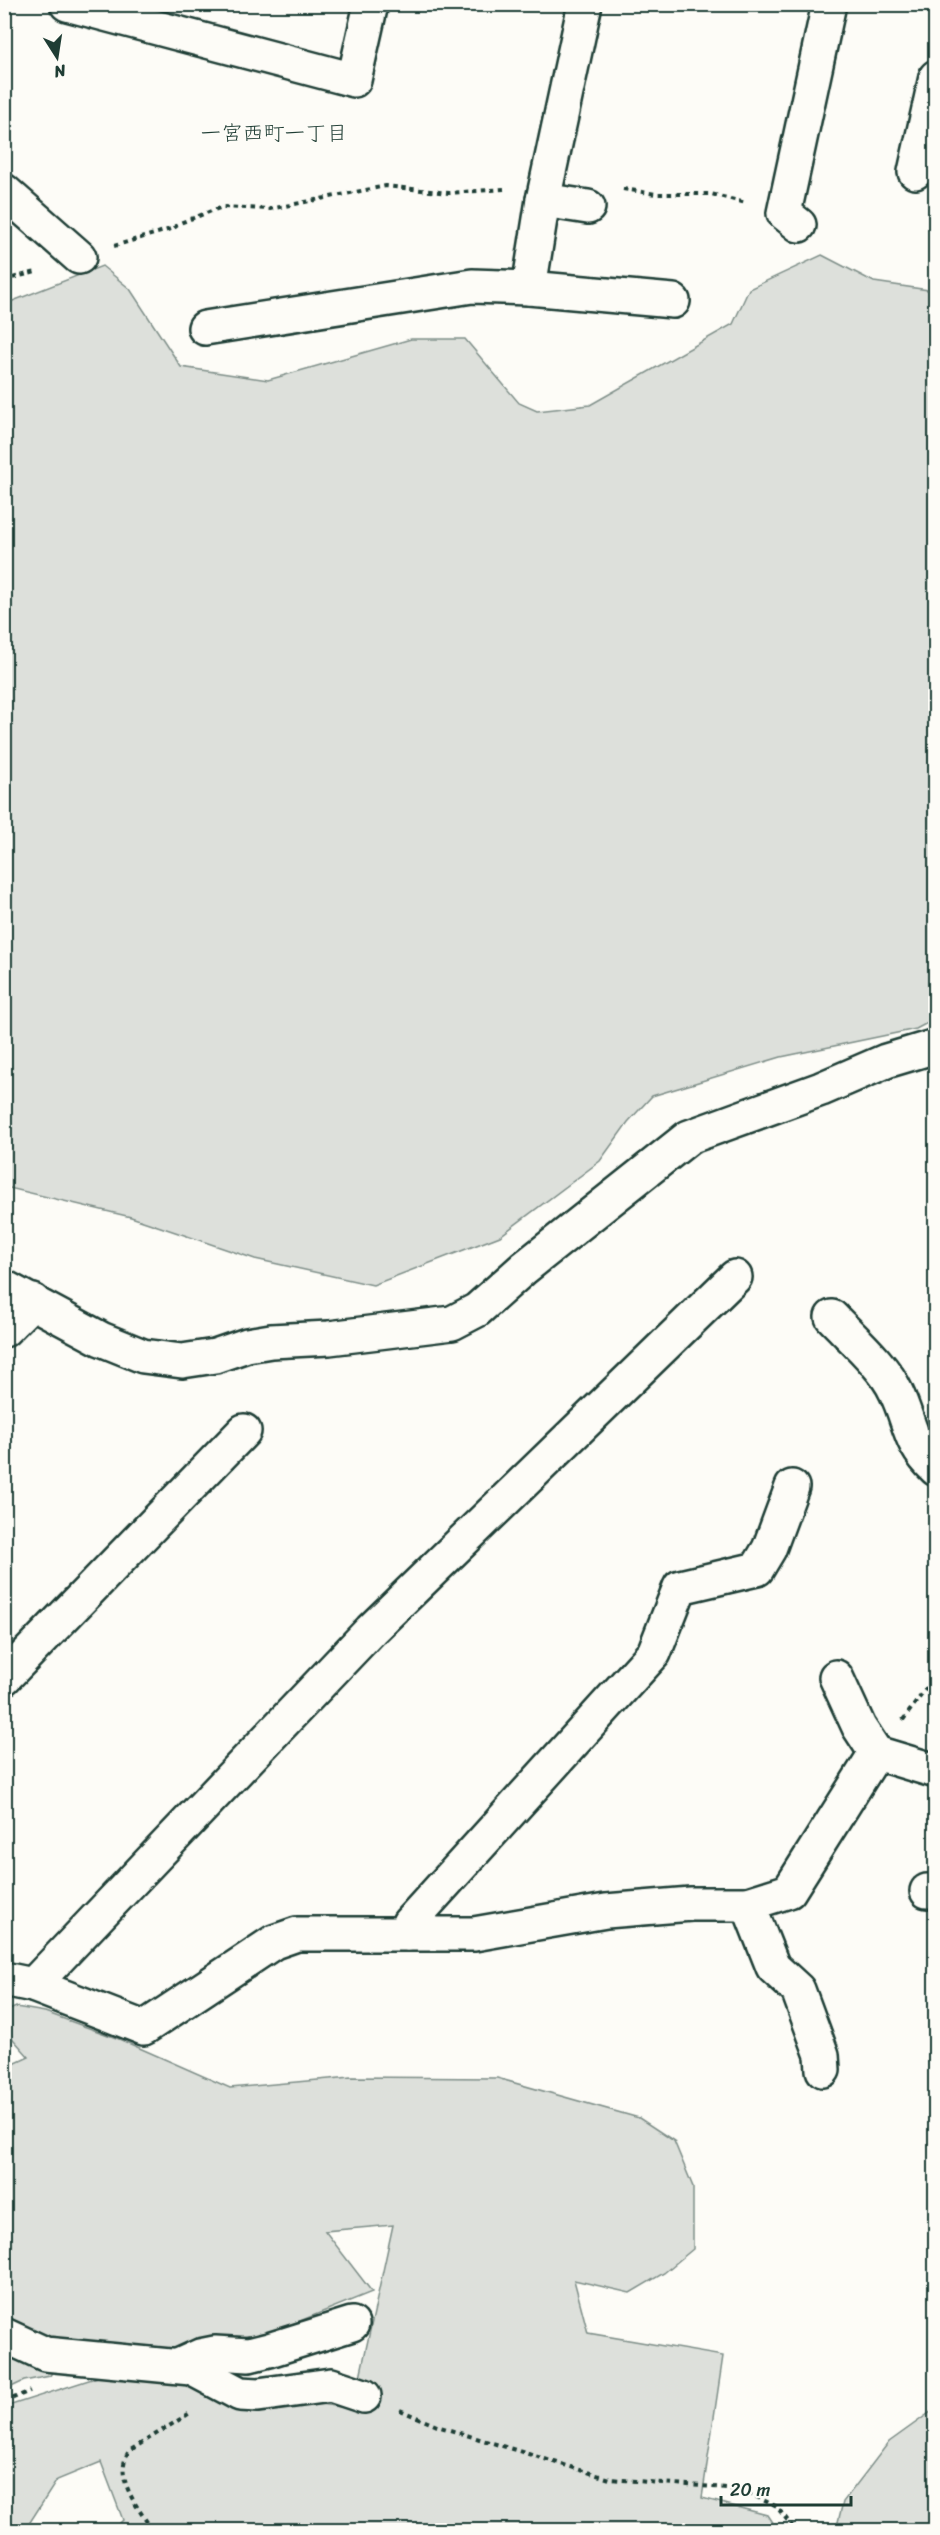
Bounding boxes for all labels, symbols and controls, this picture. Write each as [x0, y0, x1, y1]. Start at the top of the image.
north arrow [27, 27, 87, 87]
text: N [51, 56, 69, 87]
district label: 一宮西町一丁目 [201, 114, 348, 152]
scale bar [721, 2469, 852, 2507]
text: 20 m [730, 2474, 770, 2506]

